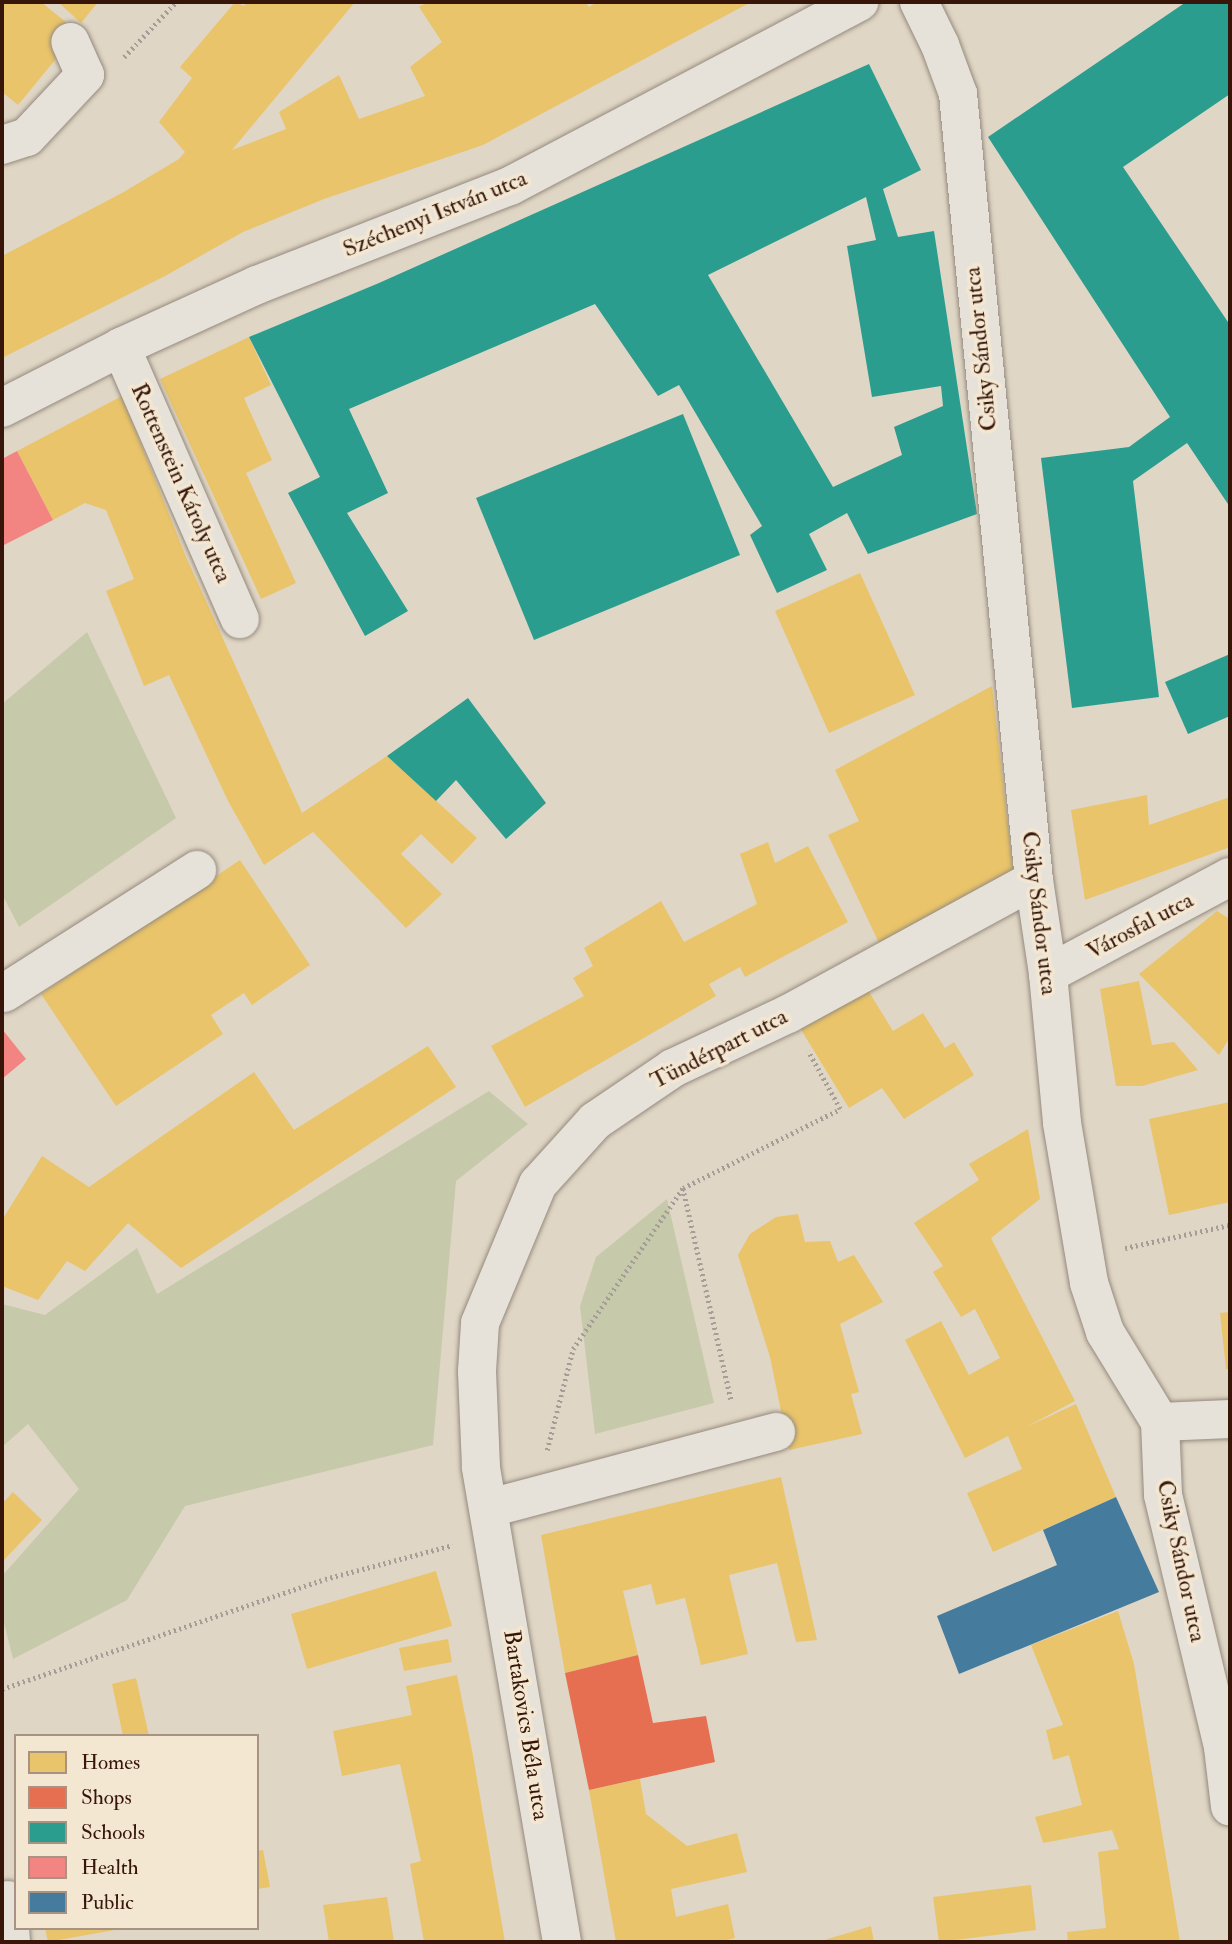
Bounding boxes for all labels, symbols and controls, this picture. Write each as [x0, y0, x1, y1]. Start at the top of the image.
street label: Széchenyi István utca [339, 165, 531, 263]
street label: Csiky Sándor utca [959, 266, 1003, 432]
street label: Rottenstein Károly utca [125, 379, 237, 587]
street label: Csiky Sándor utca [1015, 830, 1063, 996]
street label: Városfal utca [1082, 886, 1198, 966]
street label: Tündérpart utca [646, 1003, 792, 1095]
street label: Csiky Sándor utca [1150, 1478, 1212, 1644]
street label: Bartakovics Béla utca [497, 1628, 555, 1822]
legend [14, 1734, 259, 1930]
text: Homes [81, 1749, 140, 1776]
text: Shops [81, 1784, 132, 1811]
text: Schools [81, 1819, 145, 1846]
text: Health [81, 1854, 138, 1881]
text: Public [81, 1889, 134, 1916]

